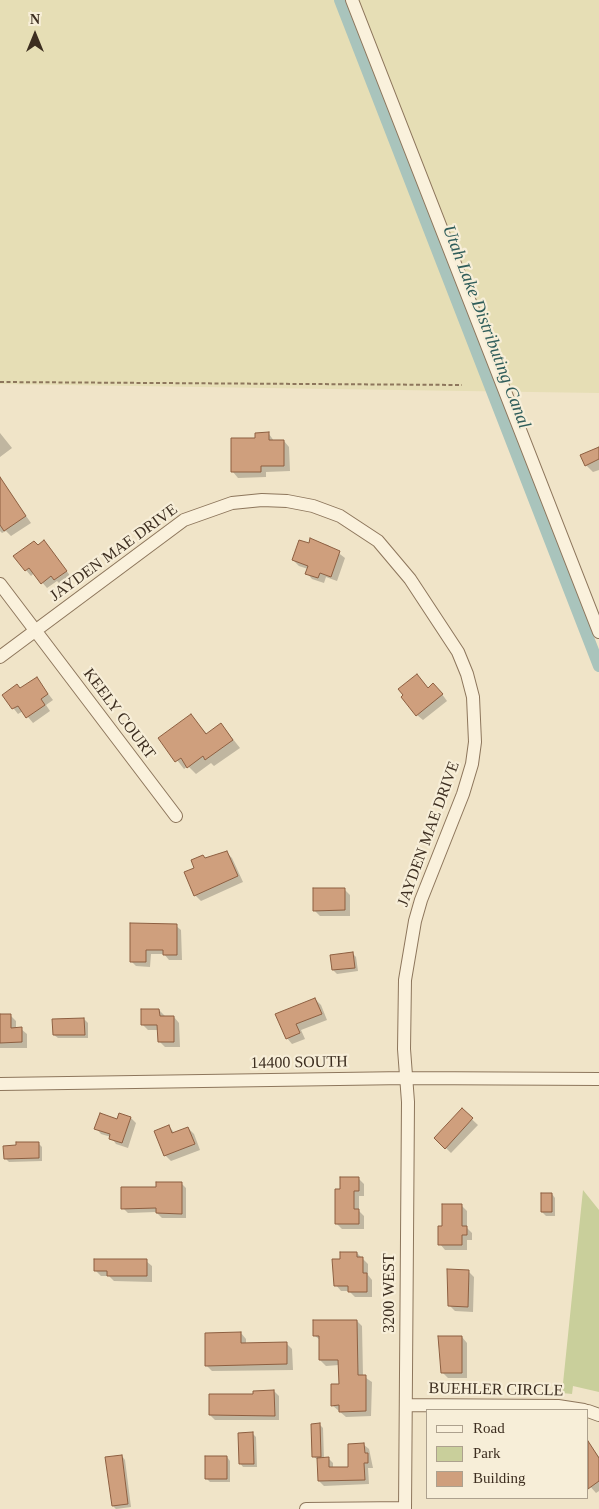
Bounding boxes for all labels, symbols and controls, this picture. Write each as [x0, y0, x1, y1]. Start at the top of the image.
north arrow [10, 10, 60, 60]
text: N [30, 12, 40, 27]
water label: Utah Lake Distributing Canal [437, 222, 535, 432]
street label: JAYDEN MAE DRIVE [46, 500, 182, 606]
street label: KEELY COURT [79, 665, 159, 763]
street label: JAYDEN MAE DRIVE [394, 759, 464, 909]
street label: 14400 SOUTH [250, 1053, 348, 1073]
street label: 3200 WEST [380, 1253, 400, 1333]
street label: BUEHLER CIRCLE [429, 1379, 563, 1401]
legend [426, 1409, 589, 1499]
text: Road [473, 1420, 505, 1436]
text: Park [473, 1445, 501, 1461]
text: Building [473, 1470, 526, 1486]

